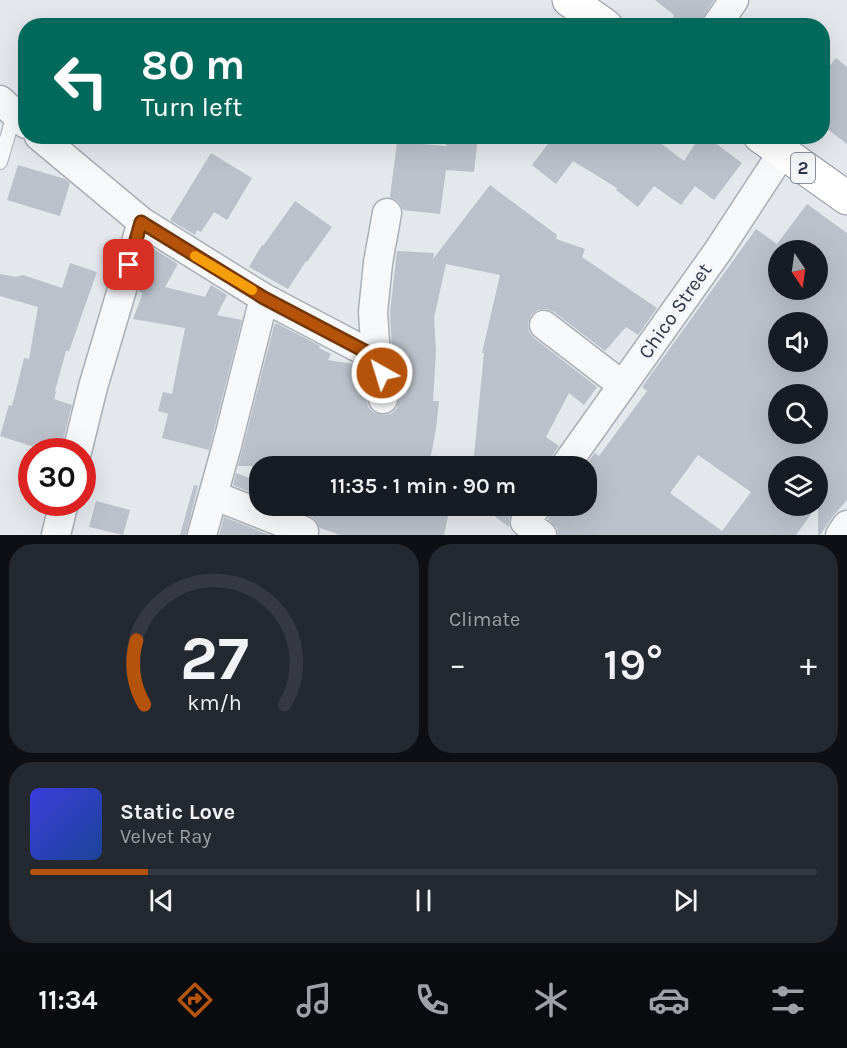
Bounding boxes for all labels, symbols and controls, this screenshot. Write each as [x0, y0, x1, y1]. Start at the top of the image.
text: 80 m [141, 40, 245, 90]
icon: left [42, 42, 120, 120]
text: Turn left [141, 91, 242, 123]
road number: 2 [791, 153, 815, 183]
pin [103, 239, 154, 290]
north arrow [768, 240, 828, 300]
map controls [768, 240, 828, 516]
icon: arrive [112, 248, 145, 281]
street label: Chico Street [634, 258, 717, 363]
button: sound [768, 312, 828, 372]
position arrow [350, 341, 414, 405]
button: search [768, 384, 828, 444]
speed limit sign: 30 [18, 438, 96, 516]
button: layers [768, 456, 828, 516]
text: 11:35 · 1 min · 90 m [330, 473, 516, 499]
text: Climate [449, 608, 520, 631]
text: 27 [180, 622, 248, 695]
text: 19° [603, 638, 663, 690]
text: − [449, 645, 466, 683]
text: + [800, 645, 817, 683]
text: km/h [187, 691, 241, 716]
text: Static Love [120, 799, 235, 825]
text: Velvet Ray [120, 825, 212, 848]
icon: previous [145, 884, 178, 917]
icon: pause [407, 884, 440, 917]
icon: next [669, 884, 702, 917]
icon: directions [174, 979, 216, 1021]
icon: music [293, 979, 335, 1021]
icon: phone [411, 979, 453, 1021]
icon: climate [530, 979, 572, 1021]
icon: car [648, 979, 690, 1021]
icon: filters [767, 979, 809, 1021]
text: 11:34 [38, 984, 98, 1016]

